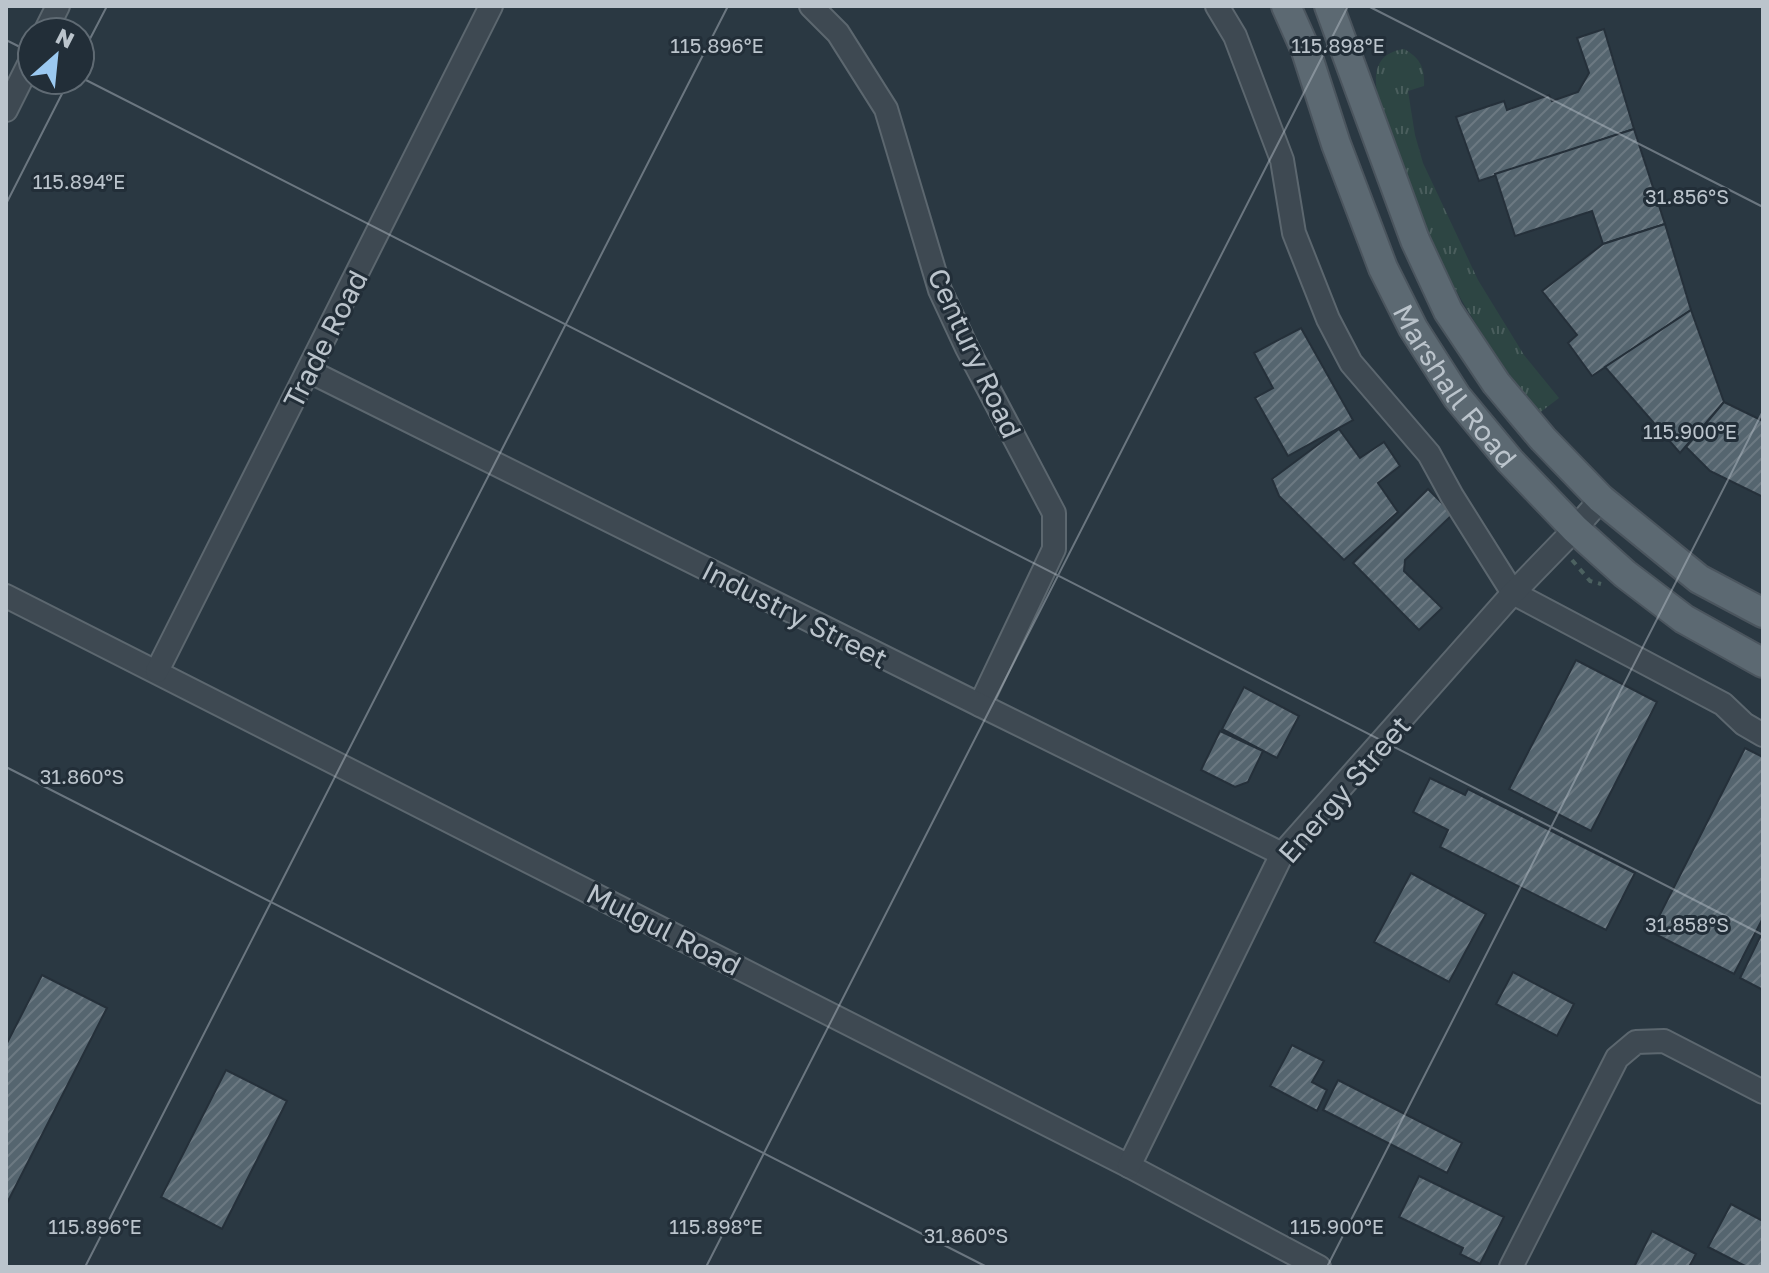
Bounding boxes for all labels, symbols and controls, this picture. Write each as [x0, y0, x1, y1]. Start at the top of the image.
north arrow [16, 16, 96, 96]
text: N [52, 22, 79, 54]
text: 115.896°E [670, 33, 764, 57]
text: 115.898°E [1291, 33, 1385, 57]
text: 115.894°E [33, 169, 125, 193]
text: 31.856°S [1645, 184, 1729, 208]
street label: Century Road [921, 263, 1029, 443]
street label: Trade Road [276, 265, 374, 413]
street label: Marshall Road [1387, 298, 1524, 474]
text: 115.900°E [1643, 419, 1737, 443]
street label: Industry Street [697, 553, 893, 675]
street label: Energy Street [1271, 709, 1417, 869]
text: 31.860°S [40, 764, 124, 788]
street label: Mulgul Road [581, 876, 747, 982]
text: 31.858°S [1645, 912, 1729, 936]
text: 115.896°E [48, 1214, 142, 1238]
text: 115.898°E [669, 1214, 763, 1238]
text: 115.900°E [1290, 1214, 1384, 1238]
text: 31.860°S [924, 1223, 1008, 1247]

